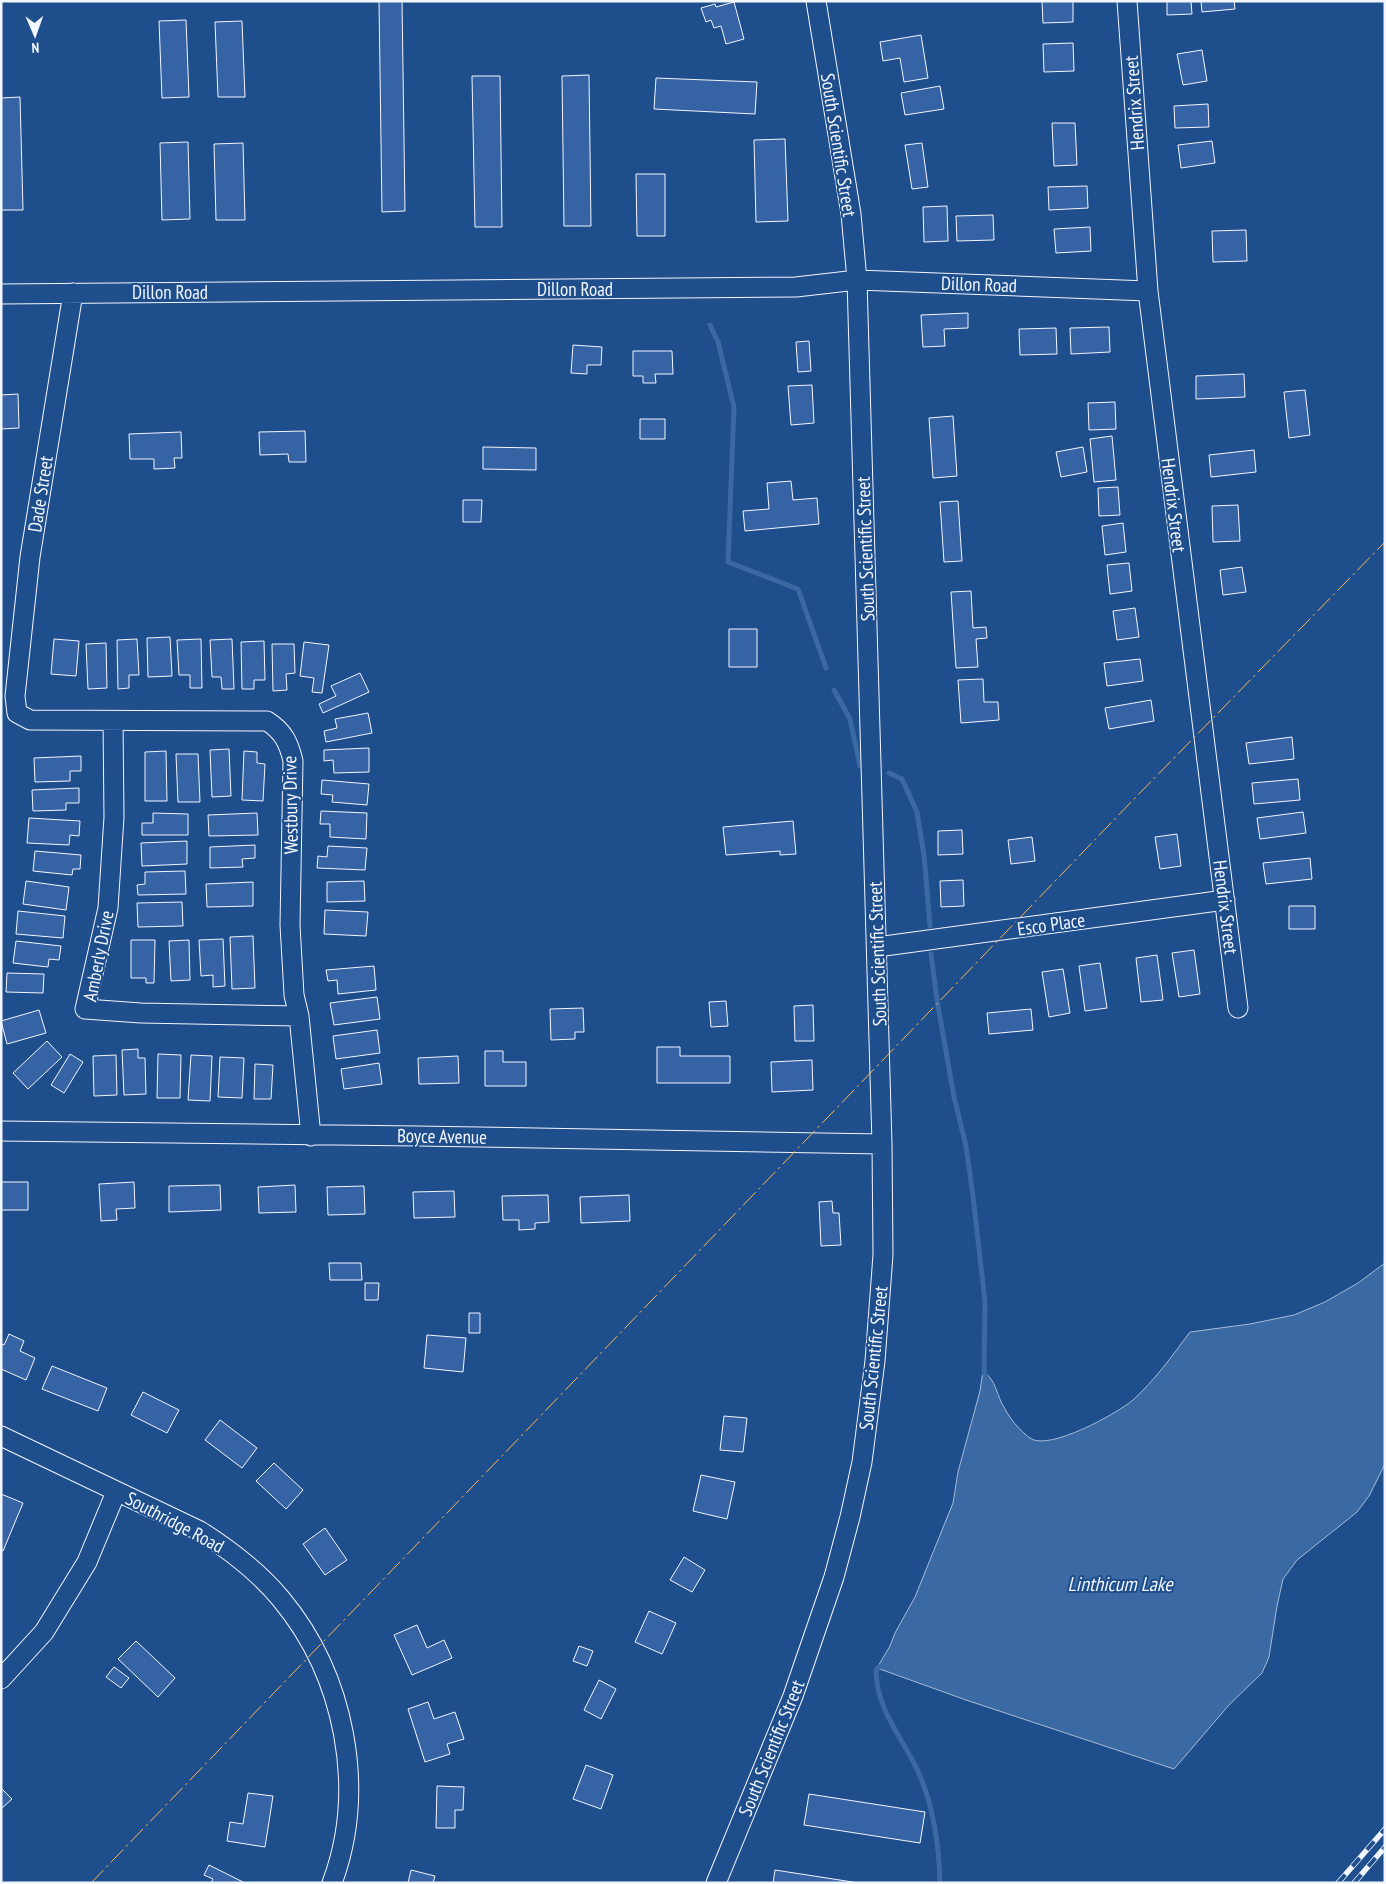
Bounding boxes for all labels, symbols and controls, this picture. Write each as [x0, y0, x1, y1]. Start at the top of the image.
north arrow [10, 10, 60, 60]
text: N [31, 39, 40, 57]
street label: Hendrix Street [1119, 54, 1149, 151]
street label: South Scientific Street [816, 72, 862, 219]
street label: Dillon Road [941, 271, 1017, 297]
street label: Dillon Road [537, 277, 613, 301]
street label: Dillon Road [132, 280, 208, 304]
street label: Dade Street [22, 453, 58, 534]
street label: Hendrix Street [1156, 457, 1192, 554]
street label: South Scientific Street [850, 475, 880, 622]
street label: Westbury Drive [277, 755, 303, 854]
street label: Hendrix Street [1208, 859, 1244, 956]
street label: South Scientific Street [862, 880, 892, 1027]
street label: Esco Place [1016, 907, 1087, 941]
street label: Amberly Drive [77, 908, 119, 1004]
street label: Boyce Avenue [397, 1123, 487, 1149]
street label: South Scientific Street [853, 1284, 893, 1431]
street label: Southridge Road [122, 1486, 228, 1558]
water label: Linthicum Lake [1068, 1571, 1174, 1597]
street label: South Scientific Street [733, 1676, 810, 1820]

